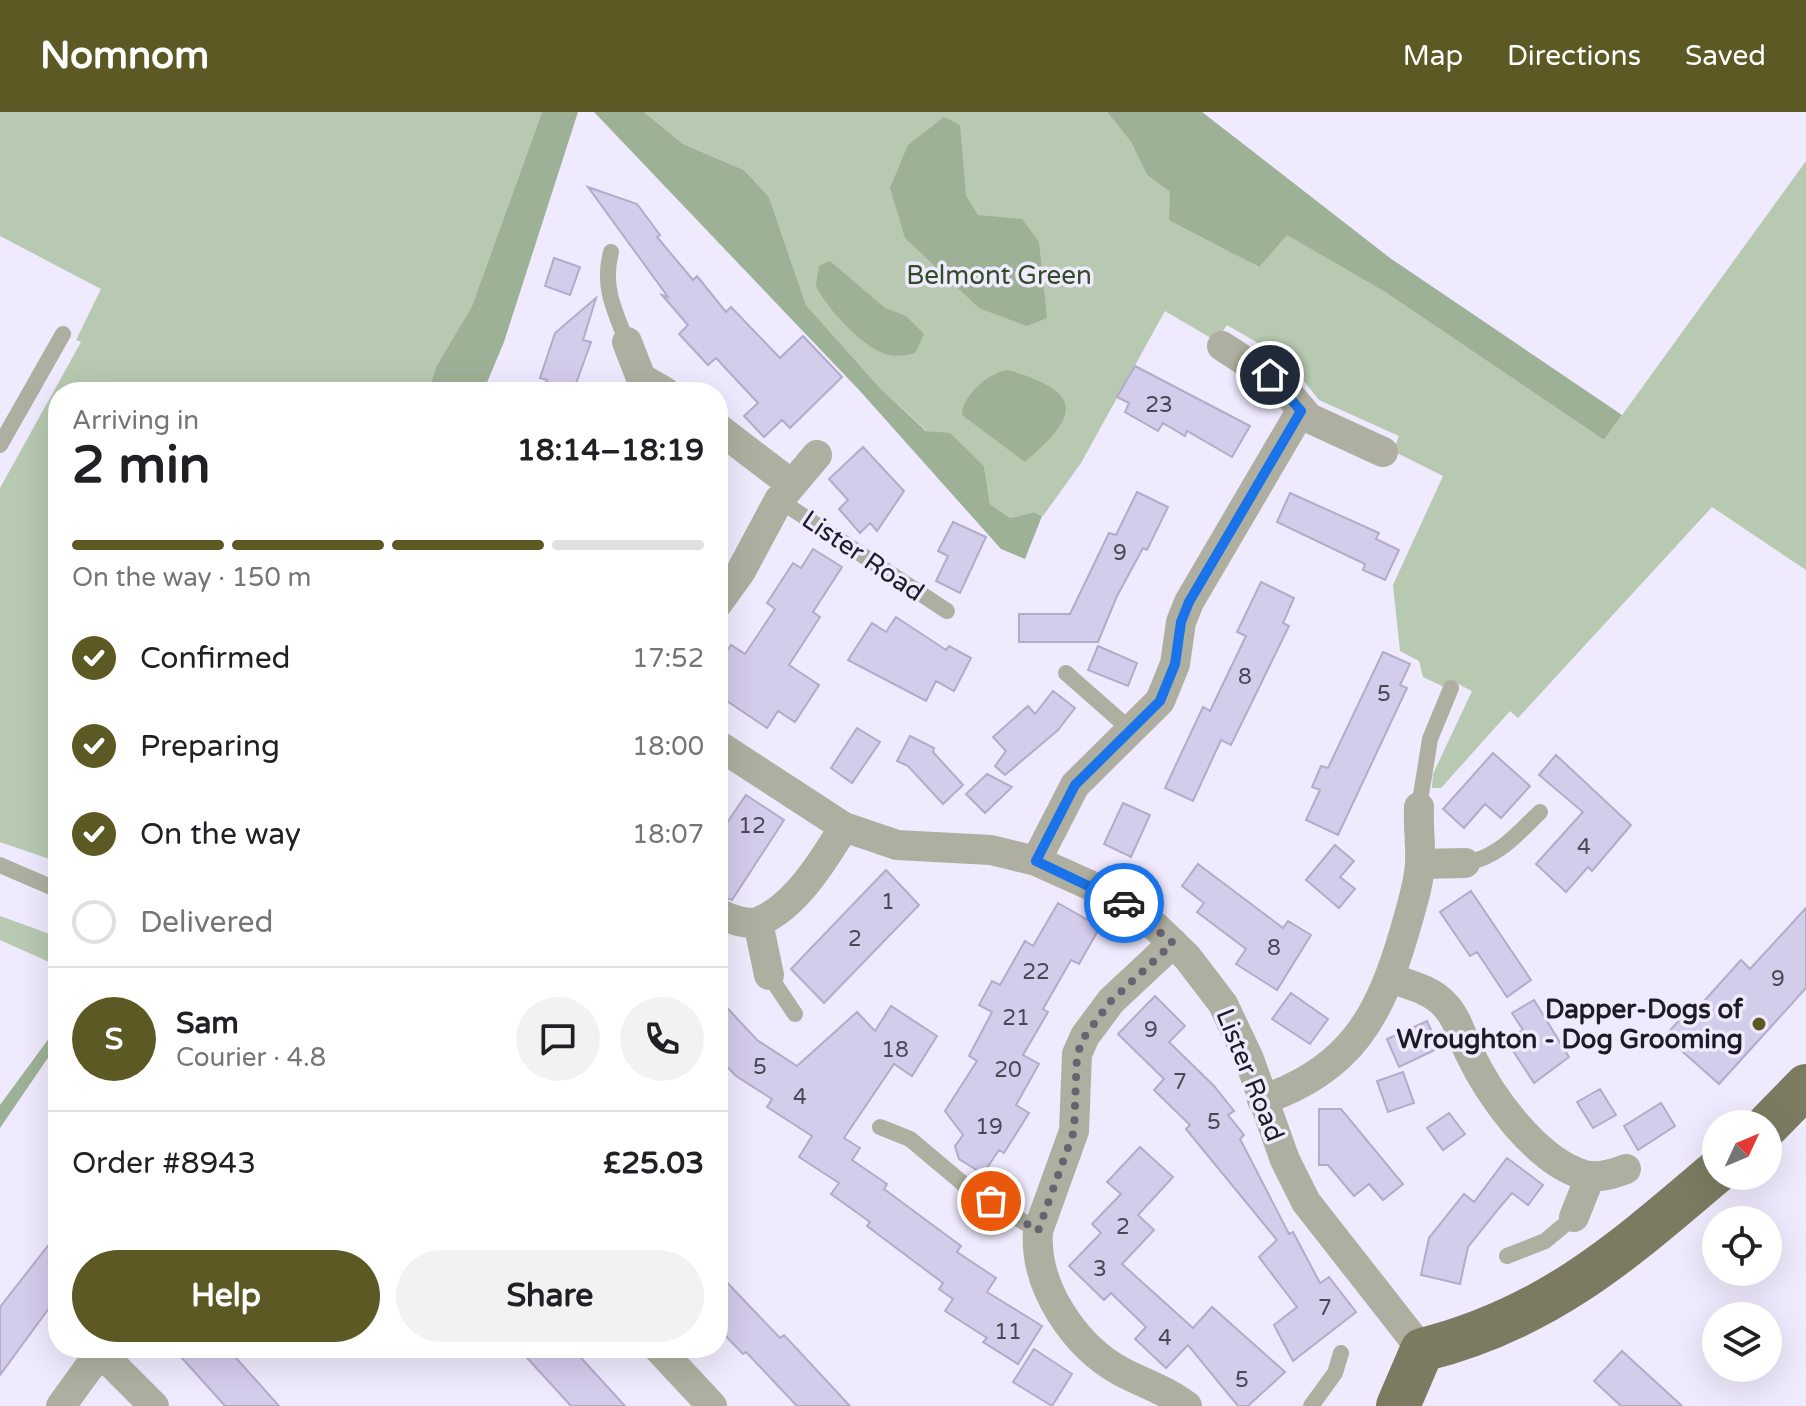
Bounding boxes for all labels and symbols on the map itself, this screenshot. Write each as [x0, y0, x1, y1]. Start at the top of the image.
park label: Belmont Green [906, 260, 1092, 291]
pin [1236, 341, 1304, 409]
house number: 23 [1145, 392, 1173, 418]
street label: Lister Road [796, 504, 930, 608]
house number: 9 [1113, 540, 1127, 566]
house number: 8 [1238, 664, 1252, 690]
house number: 5 [1377, 681, 1391, 707]
house number: 12 [738, 813, 766, 839]
house number: 4 [1577, 834, 1591, 860]
courier [1084, 863, 1164, 943]
house number: 1 [881, 889, 895, 915]
house number: 2 [848, 926, 862, 952]
house number: 8 [1267, 935, 1281, 961]
house number: 22 [1022, 959, 1050, 985]
house number: 9 [1771, 966, 1785, 992]
place label: Dapper-Dogs of Wroughton - Dog Grooming [1397, 994, 1744, 1055]
street label: Lister Road [1209, 1004, 1291, 1146]
house number: 21 [1002, 1005, 1030, 1031]
marker: Dapper-Dogs of Wroughton - Dog Grooming [1750, 1015, 1768, 1033]
house number: 9 [1144, 1017, 1158, 1043]
house number: 18 [881, 1037, 909, 1063]
house number: 5 [753, 1054, 767, 1080]
house number: 20 [994, 1057, 1022, 1083]
house number: 7 [1173, 1069, 1187, 1095]
house number: 4 [793, 1084, 807, 1110]
house number: 5 [1207, 1109, 1221, 1135]
north arrow [1702, 1110, 1782, 1190]
house number: 19 [975, 1114, 1003, 1140]
pin [957, 1167, 1025, 1235]
house number: 2 [1116, 1214, 1130, 1240]
house number: 3 [1093, 1256, 1107, 1282]
house number: 7 [1318, 1295, 1332, 1321]
house number: 11 [994, 1319, 1022, 1345]
house number: 4 [1158, 1325, 1172, 1351]
house number: 5 [1235, 1367, 1249, 1393]

